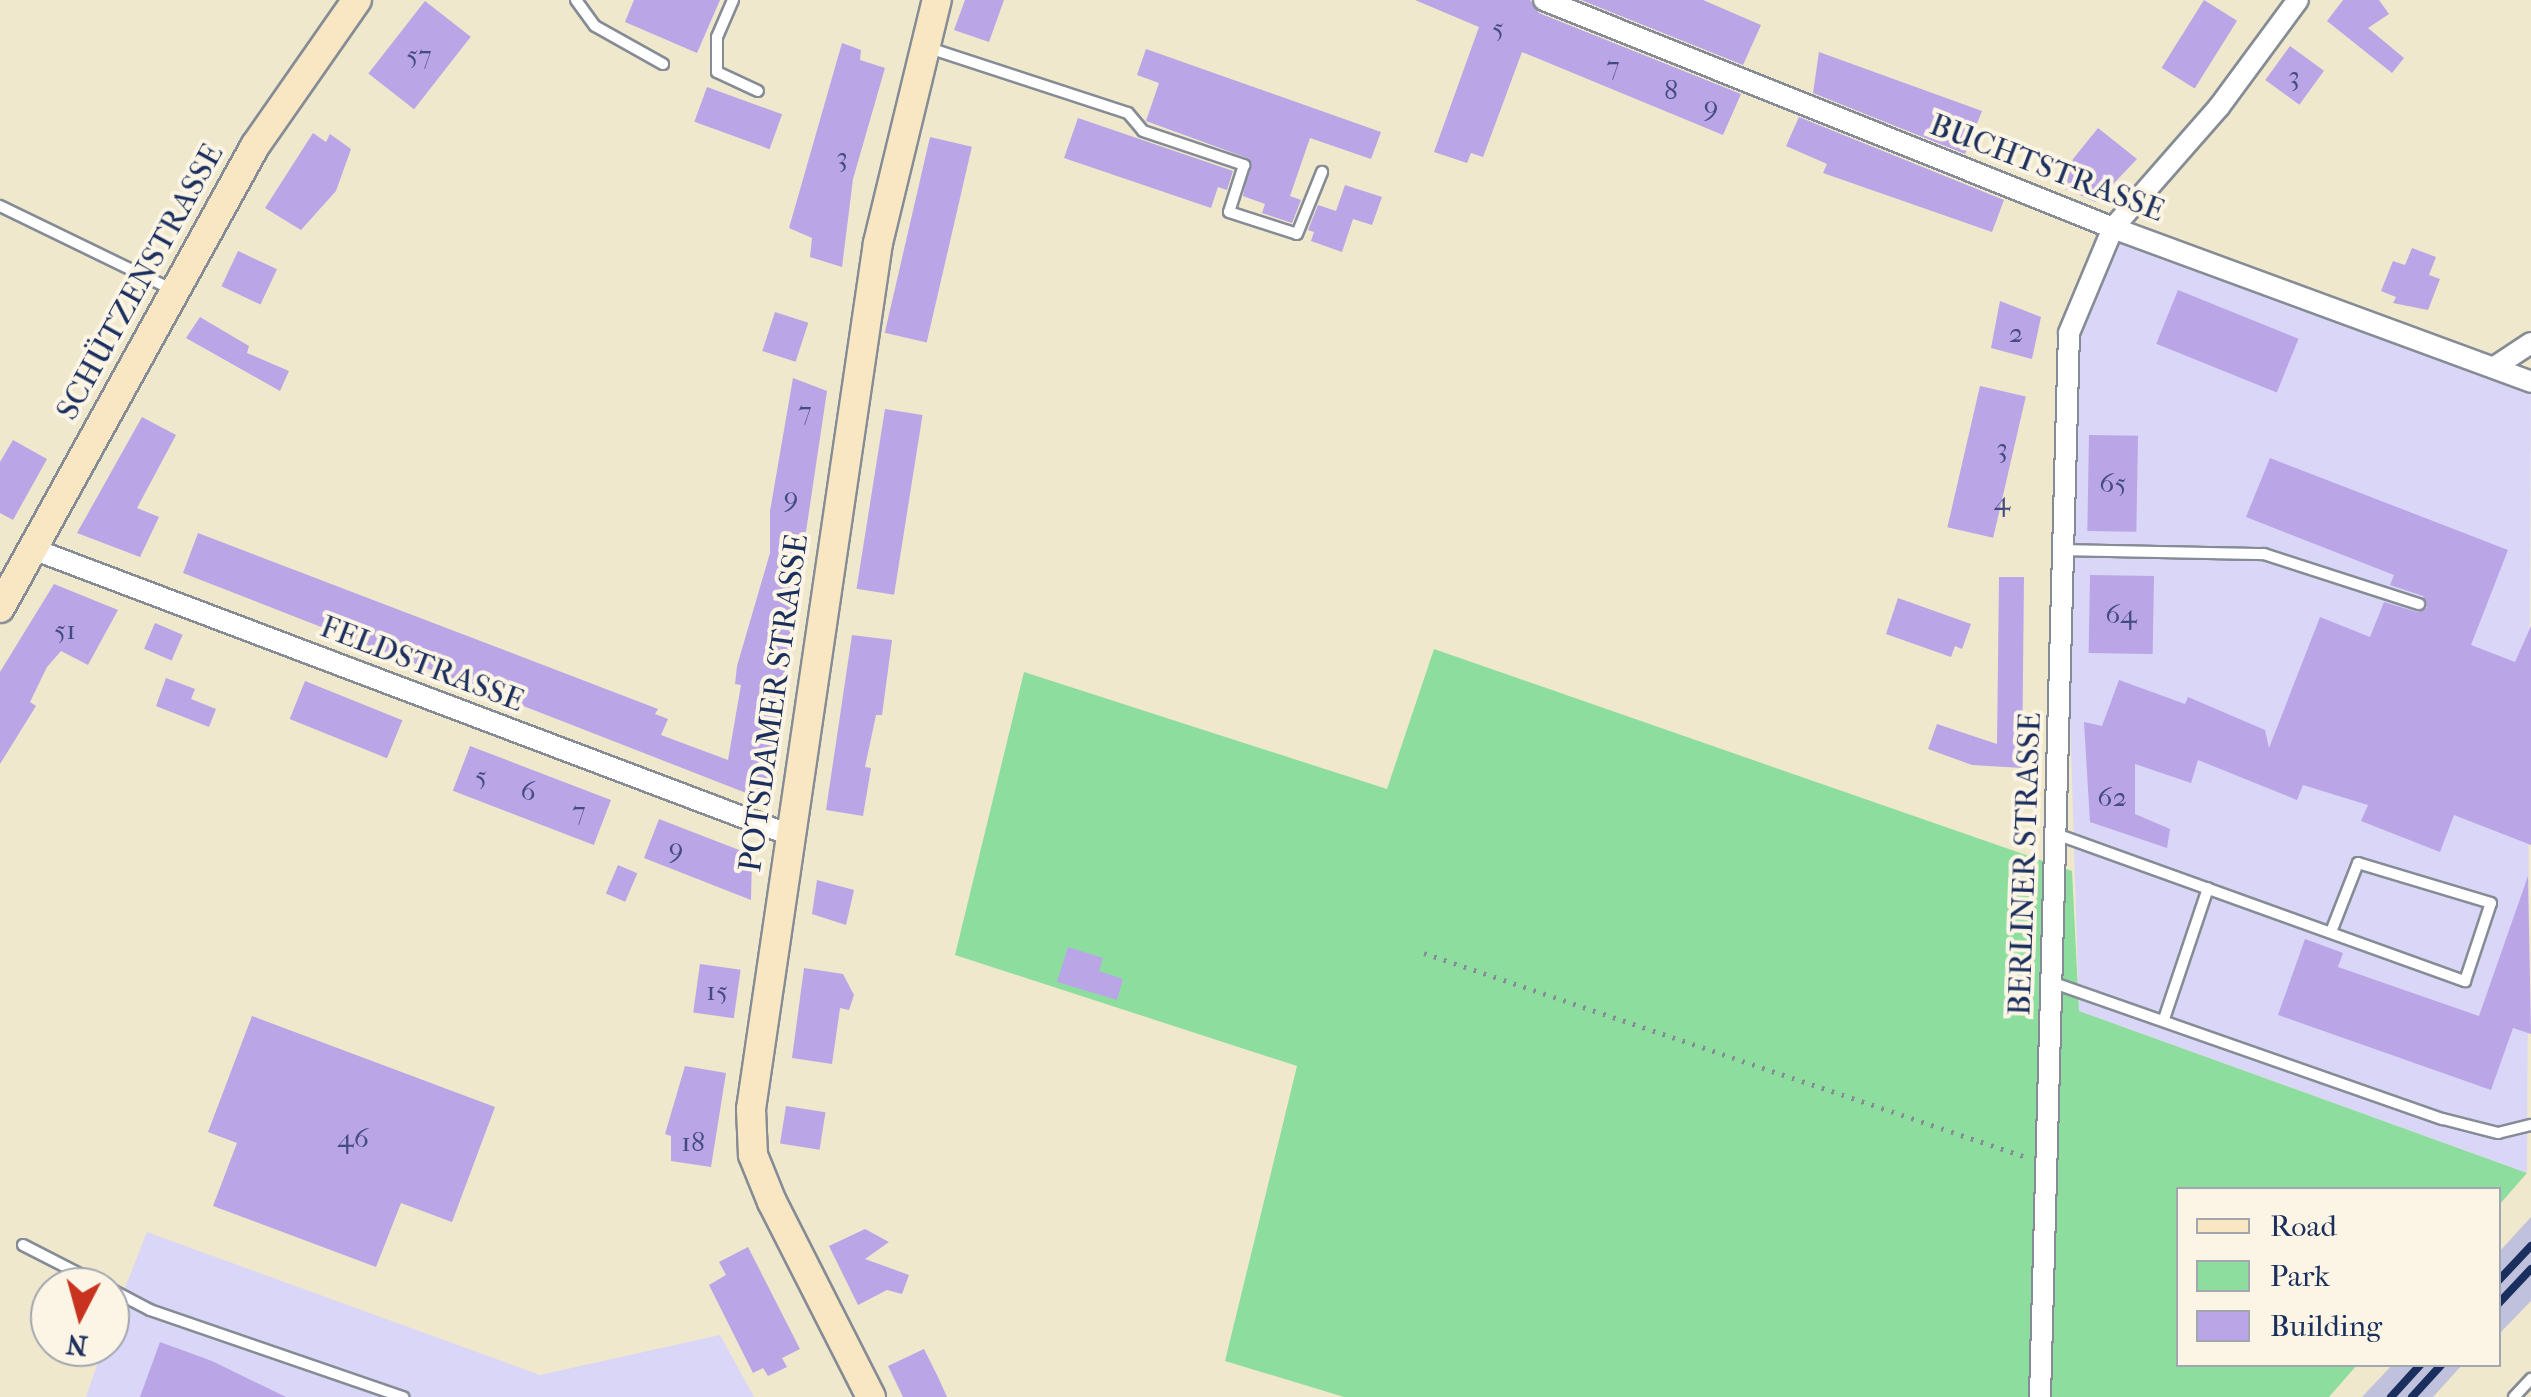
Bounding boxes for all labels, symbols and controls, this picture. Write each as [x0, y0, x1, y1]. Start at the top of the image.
house number: 5 [1492, 11, 1504, 45]
house number: 57 [406, 38, 432, 72]
house number: 7 [1606, 49, 1620, 83]
house number: 3 [2288, 59, 2300, 93]
house number: 8 [1664, 73, 1678, 107]
house number: 9 [1704, 89, 1718, 123]
street label: BUCHTSTRASSE [1924, 106, 2170, 230]
street label: SCHÜTZENSTRASSE [48, 137, 232, 427]
house number: 3 [836, 140, 848, 174]
house number: 2 [2009, 316, 2023, 350]
house number: 7 [798, 394, 812, 428]
house number: 3 [1996, 431, 2008, 465]
house number: 65 [2099, 466, 2127, 500]
house number: 9 [784, 480, 798, 514]
house number: 4 [1994, 484, 2010, 518]
street label: POTSDAMER STRASSE [731, 532, 817, 874]
house number: 64 [2105, 597, 2137, 631]
street label: FELDSTRASSE [315, 608, 529, 720]
house number: 51 [54, 613, 76, 647]
street label: BERLINER STRASSE [2001, 712, 2049, 1016]
house number: 5 [475, 759, 487, 793]
house number: 6 [520, 774, 536, 808]
house number: 62 [2097, 780, 2127, 814]
house number: 7 [572, 794, 586, 828]
house number: 9 [669, 831, 683, 865]
house number: 15 [706, 974, 728, 1008]
house number: 46 [337, 1121, 369, 1155]
house number: 18 [681, 1125, 705, 1159]
legend [2176, 1187, 2501, 1367]
text: Road [2270, 1209, 2337, 1244]
text: Park [2270, 1259, 2330, 1294]
north arrow [30, 1267, 130, 1367]
text: Building [2270, 1309, 2382, 1344]
text: N [65, 1328, 89, 1363]

